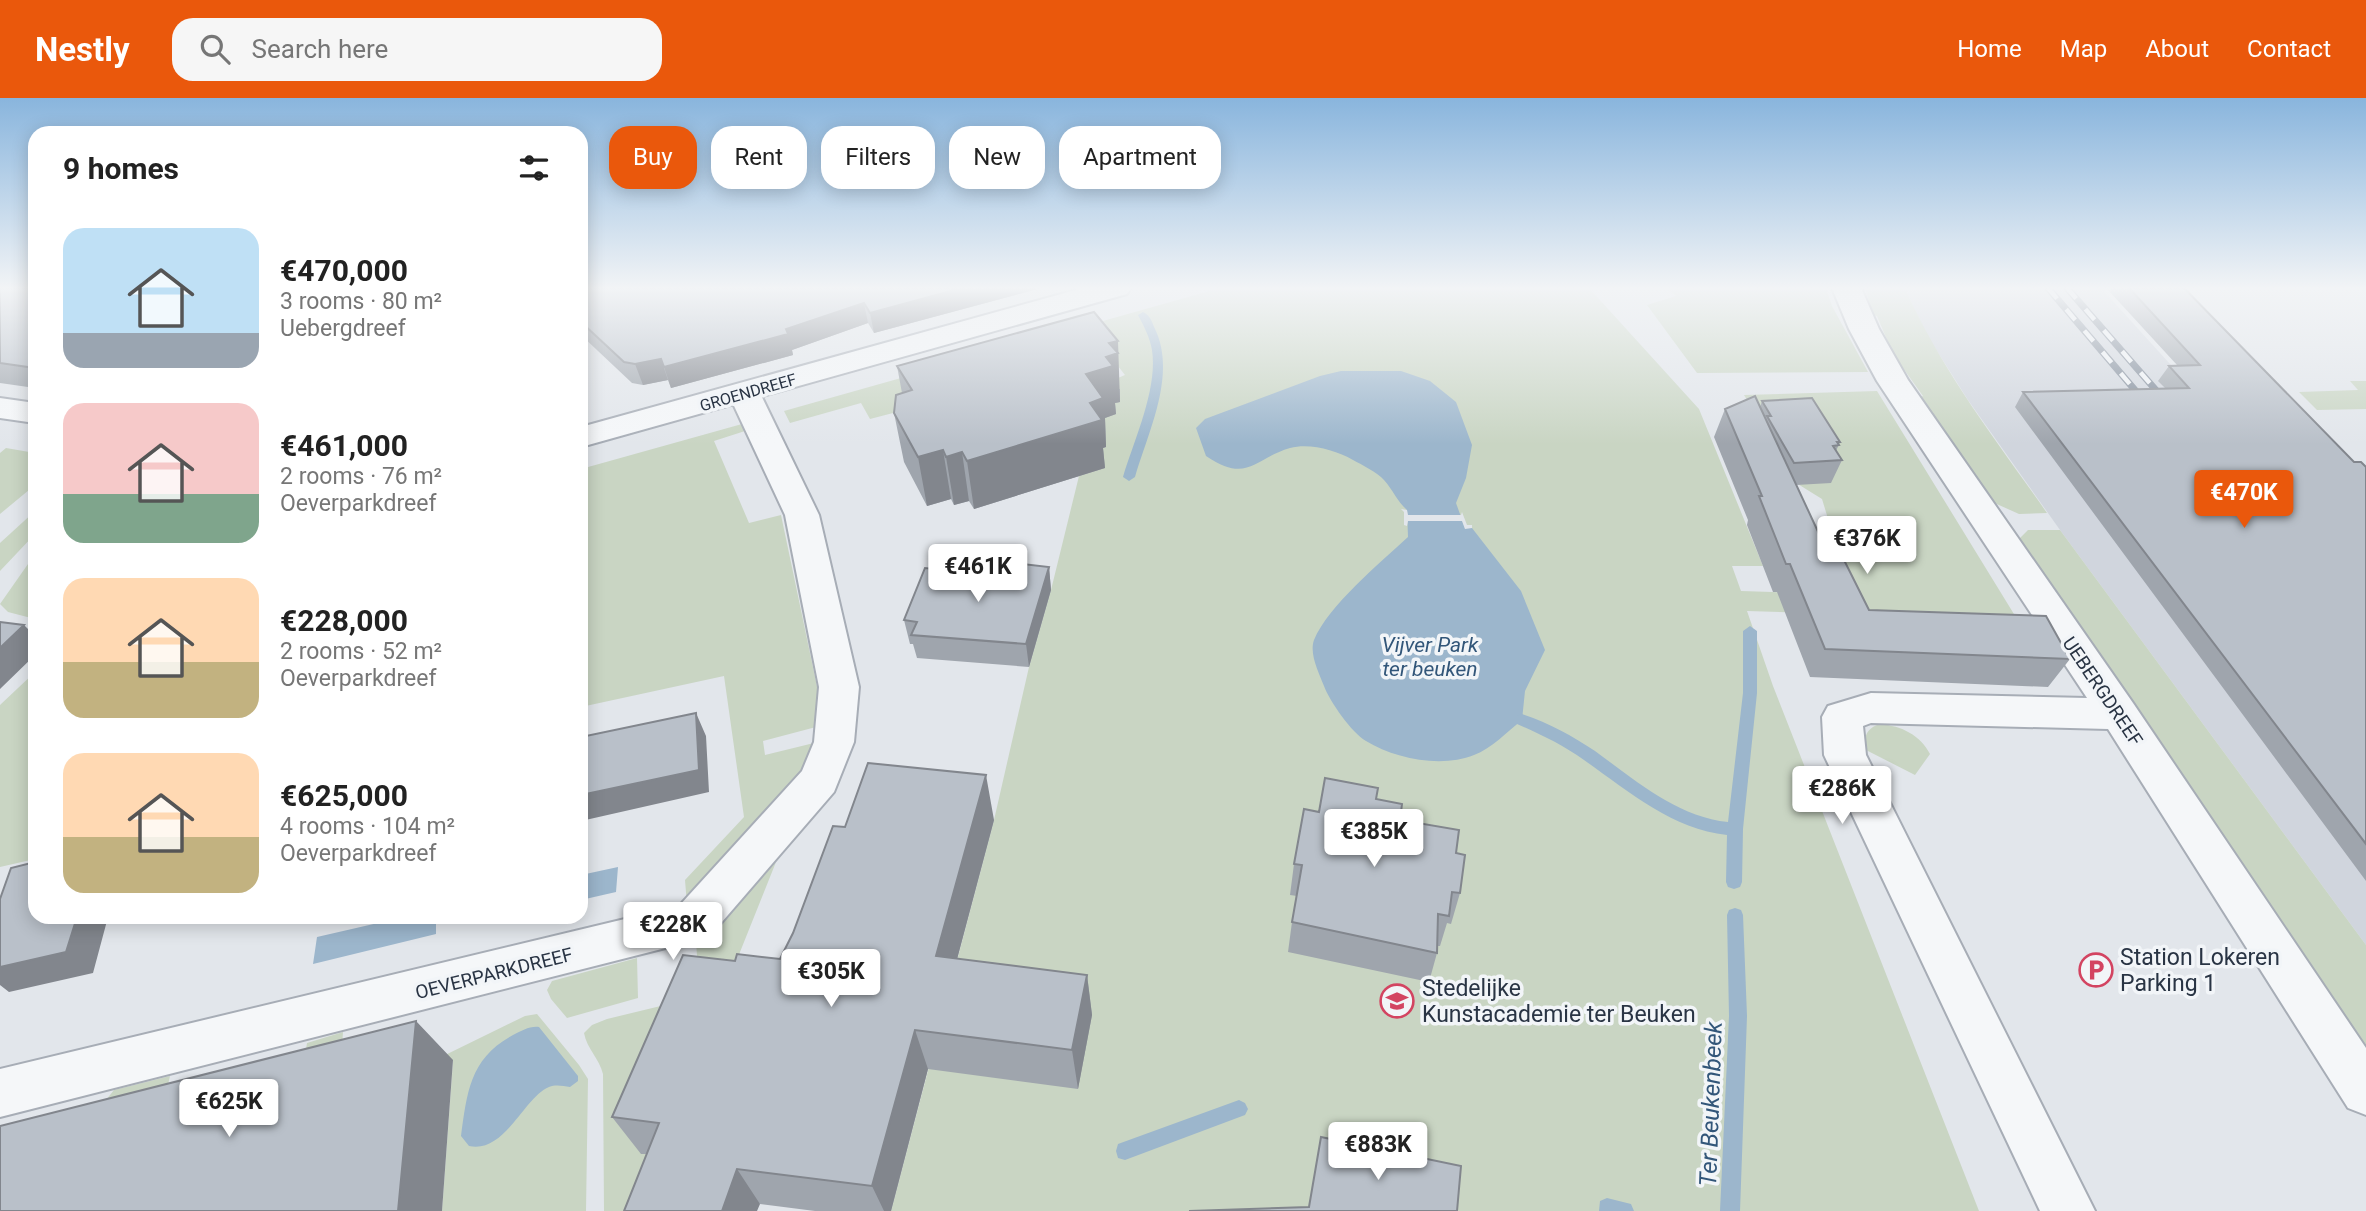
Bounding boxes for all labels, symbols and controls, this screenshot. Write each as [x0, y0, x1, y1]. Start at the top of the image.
search box [172, 18, 662, 81]
text: Nestly [35, 30, 130, 69]
icon: search [196, 30, 234, 68]
text: Search here [252, 34, 388, 64]
text: Home [1957, 35, 2022, 63]
text: Map [2060, 35, 2107, 63]
text: About [2145, 35, 2209, 63]
text: Contact [2247, 35, 2331, 63]
chip: Buy [609, 126, 697, 189]
chip: Rent [711, 126, 807, 189]
chip: Filters [821, 126, 935, 189]
chip: New [949, 126, 1045, 189]
chip: Apartment [1059, 126, 1221, 189]
icon: filters [515, 149, 553, 187]
text: 9 homes [63, 151, 179, 186]
text: €470,000 [280, 253, 408, 288]
icon: home [119, 256, 203, 340]
text: 3 rooms · 80 m² [280, 288, 442, 315]
text: Uebergdreef [280, 315, 406, 342]
street label: GROENDREEF [698, 370, 799, 415]
text: €461,000 [280, 428, 408, 463]
icon: home [119, 431, 203, 515]
text: 2 rooms · 76 m² [280, 463, 442, 490]
pin: €470K [2195, 470, 2293, 530]
text: €470K [2210, 479, 2278, 506]
text: Oeverparkdreef [280, 490, 436, 517]
pin: €376K [1818, 517, 1916, 576]
text: €376K [1833, 525, 1901, 552]
pin: €461K [929, 545, 1027, 604]
text: €461K [944, 553, 1012, 580]
text: €228,000 [280, 603, 408, 638]
icon: home [119, 606, 203, 690]
street label: UEBERGDREEF [2058, 632, 2148, 750]
water label: Vijver Park ter beuken [1382, 633, 1479, 681]
text: 2 rooms · 52 m² [280, 638, 442, 665]
text: Oeverparkdreef [280, 665, 436, 692]
pin: €286K [1793, 766, 1891, 826]
text: €286K [1808, 775, 1876, 802]
text: €625,000 [280, 778, 408, 813]
icon: home [119, 781, 203, 865]
pin: €385K [1325, 810, 1423, 869]
text: 4 rooms · 104 m² [280, 813, 455, 840]
text: €385K [1340, 818, 1408, 845]
text: Oeverparkdreef [280, 840, 436, 867]
pin: €228K [624, 902, 722, 962]
text: €228K [639, 911, 707, 938]
street label: OEVERPARKDREEF [413, 943, 575, 1004]
place label: Station Lokeren Parking 1 [2120, 944, 2280, 997]
pin: €305K [782, 950, 880, 1009]
parking icon: Station Lokeren Parking 1 [2077, 951, 2115, 989]
text: €305K [797, 958, 865, 985]
place label: Stedelijke Kunstacademie ter Beuken [1422, 975, 1696, 1028]
school or university icon: Stedelijke Kunstacademie ter Beuken [1378, 982, 1416, 1020]
water label: Ter Beukenbeek [1694, 1020, 1728, 1187]
pin: €625K [180, 1080, 278, 1139]
text: €625K [195, 1088, 263, 1115]
pin: €883K [1329, 1122, 1427, 1182]
text: €883K [1344, 1131, 1412, 1158]

